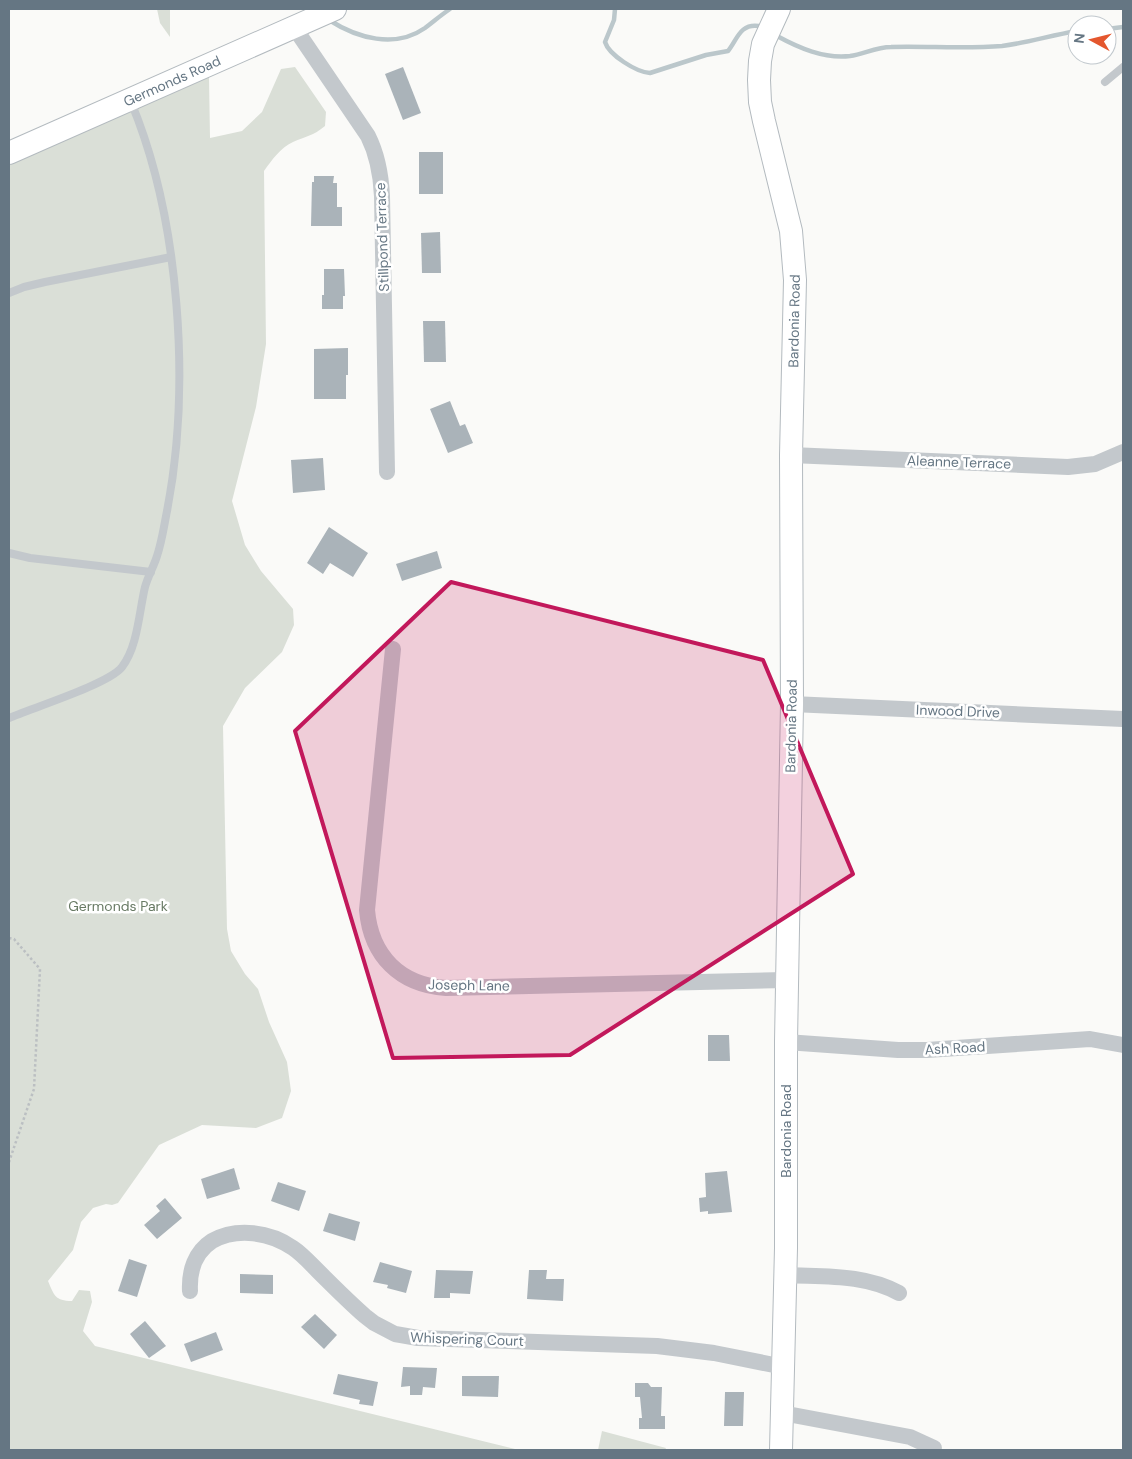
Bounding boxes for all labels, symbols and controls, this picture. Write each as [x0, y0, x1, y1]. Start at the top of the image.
north arrow [1067, 15, 1117, 65]
text: N [1070, 32, 1089, 45]
street label: Germonds Road [121, 51, 223, 111]
street label: Stillpond Terrace [371, 182, 393, 292]
street label: Bardonia Road [784, 274, 804, 368]
street label: Aleanne Terrace [907, 451, 1011, 473]
street label: Bardonia Road [781, 679, 801, 773]
street label: Inwood Drive [916, 701, 1000, 721]
park label: Germonds Park [68, 897, 168, 915]
street label: Joseph Lane [428, 975, 510, 995]
street label: Ash Road [924, 1037, 986, 1059]
street label: Bardonia Road [777, 1084, 795, 1178]
street label: Whispering Court [410, 1328, 524, 1350]

